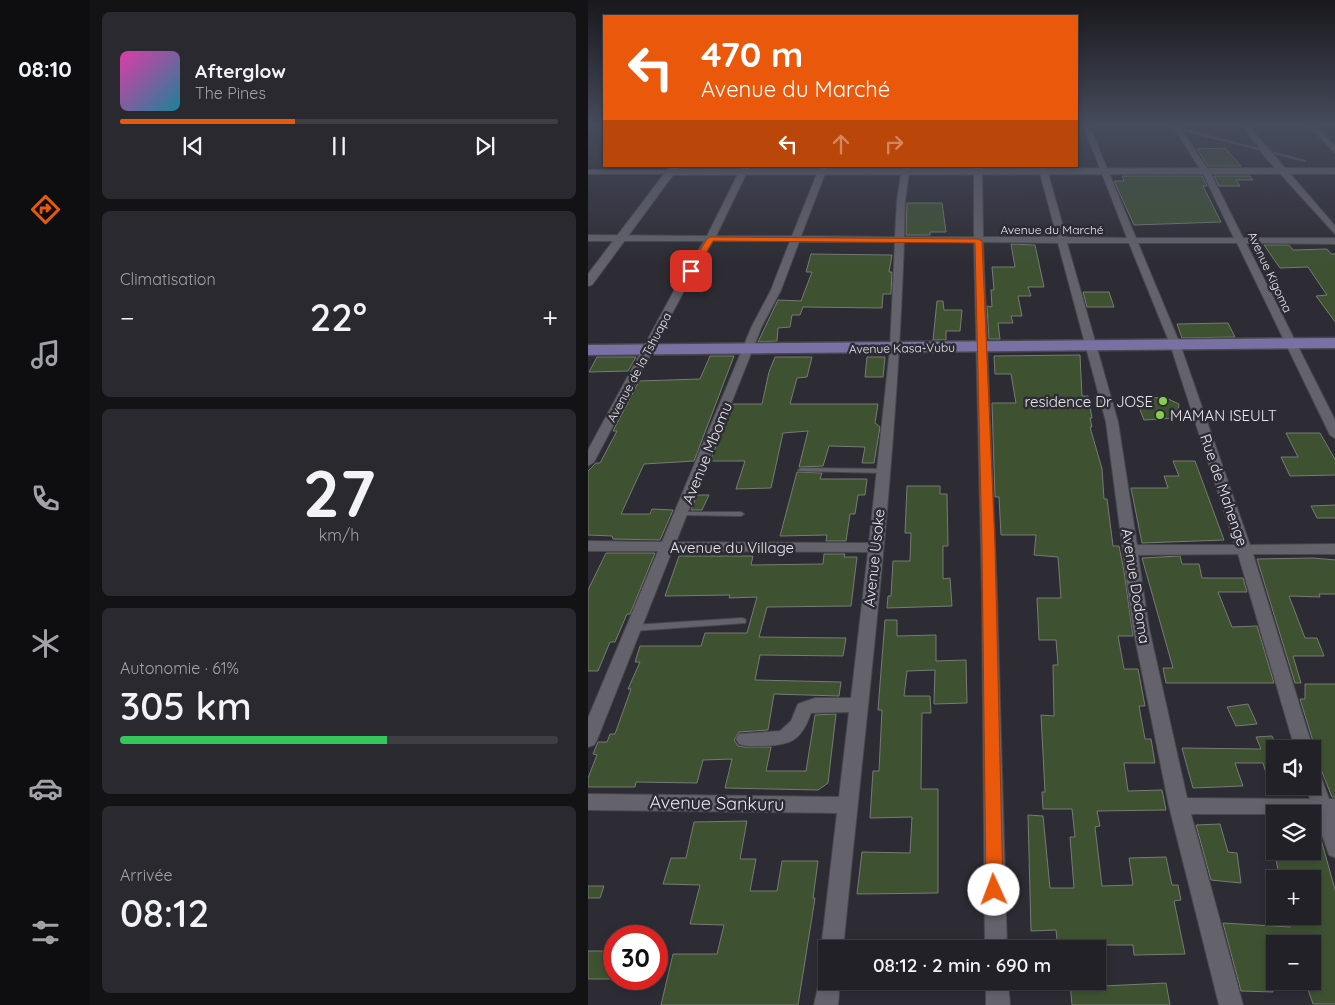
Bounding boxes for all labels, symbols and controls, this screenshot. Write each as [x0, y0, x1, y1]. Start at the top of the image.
text: 470 m [701, 32, 803, 76]
icon: left [618, 35, 683, 100]
text: 08:10 [18, 55, 72, 83]
text: Afterglow [195, 59, 286, 83]
text: Avenue du Marché [701, 75, 890, 103]
text: The Pines [195, 83, 266, 103]
icon: left [774, 130, 802, 158]
icon: ahead [827, 130, 855, 158]
icon: right [880, 130, 908, 158]
icon: previous [179, 132, 207, 160]
icon: pause [325, 132, 353, 160]
icon: next [471, 132, 499, 160]
icon: directions [28, 192, 63, 227]
street label: Avenue du Marché [1000, 222, 1104, 237]
street label: Avenue Kigoma [1245, 229, 1295, 315]
pin [670, 250, 712, 292]
icon: arrive [677, 257, 705, 285]
text: Climatisation [120, 269, 216, 289]
text: 22° [310, 293, 367, 341]
text: − [120, 300, 135, 335]
text: + [542, 300, 558, 335]
street label: Avenue de la Tshuapa [604, 310, 674, 424]
icon: music [28, 337, 63, 372]
street label: Avenue Kasa-Vubu [849, 340, 955, 356]
place label: residence Dr JOSE [1025, 392, 1153, 411]
marker: residence Dr JOSE [1157, 395, 1169, 407]
street label: Avenue Mbomu [678, 399, 736, 507]
place label: MAMAN ISEULT [1170, 406, 1277, 425]
marker: MAMAN ISEULT [1154, 409, 1166, 421]
street label: Rue de Mahenge [1196, 431, 1252, 549]
text: 27 [303, 452, 375, 533]
icon: phone [28, 481, 63, 516]
street label: Avenue Usoke [859, 508, 889, 608]
text: km/h [319, 525, 359, 545]
street label: Avenue Dodoma [1118, 527, 1154, 645]
street label: Avenue du Village [670, 538, 794, 557]
icon: climate [28, 626, 63, 661]
text: Autonomie · 61% [120, 658, 239, 678]
text: 305 km [120, 682, 252, 730]
map controls [1266, 740, 1321, 990]
button: sound [1266, 740, 1321, 795]
icon: car [28, 771, 63, 806]
street label: Avenue Sankuru [649, 790, 785, 816]
button: layers [1266, 805, 1321, 860]
position arrow [967, 863, 1019, 915]
text: Arrivée [120, 865, 173, 885]
button: + [1266, 870, 1321, 925]
text: 08:12 [120, 889, 209, 937]
icon: filters [28, 915, 63, 950]
speed limit sign: 30 [603, 925, 668, 990]
button: − [1266, 935, 1321, 990]
text: 08:12 · 2 min · 690 m [873, 953, 1051, 977]

